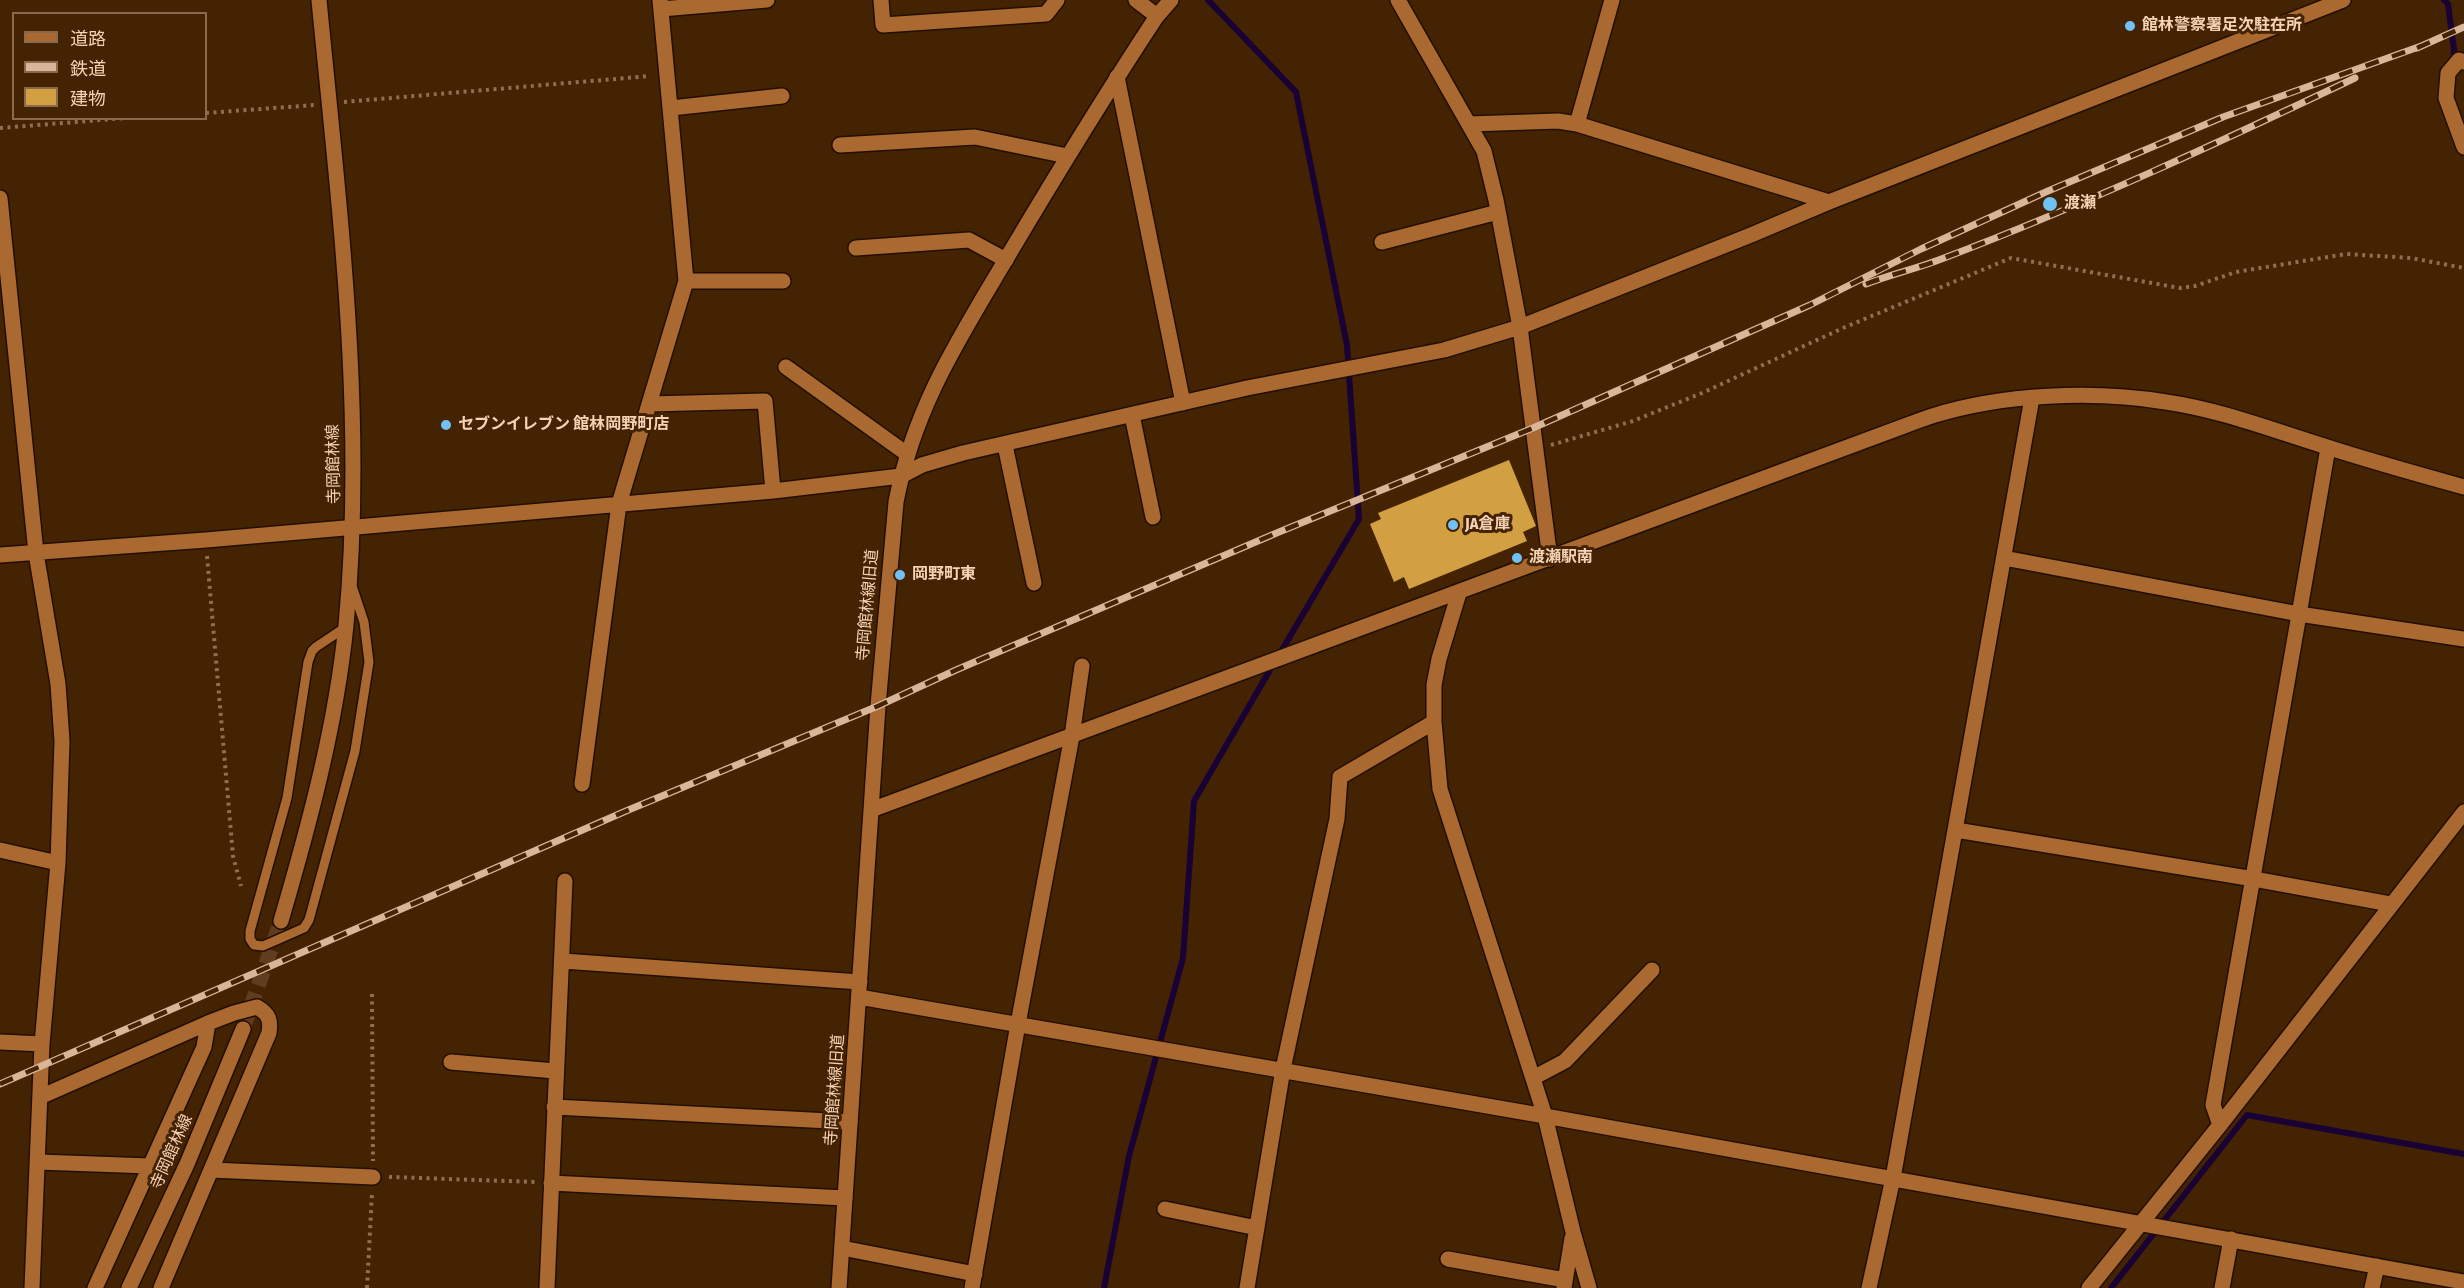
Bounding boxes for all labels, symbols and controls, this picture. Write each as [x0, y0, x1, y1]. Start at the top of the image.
legend [12, 12, 207, 120]
place label: 館林警察署足次駐在所 [2142, 16, 2302, 36]
marker: 館林警察署足次駐在所 [2123, 19, 2137, 33]
text: 道路 [70, 28, 106, 50]
text: 鉄道 [70, 58, 106, 80]
text: 建物 [70, 88, 106, 110]
place label: 渡瀬 [2064, 194, 2096, 214]
marker: 渡瀬 [2041, 195, 2059, 213]
place label: セブンイレブン 館林岡野町店 [458, 415, 669, 435]
marker: セブンイレブン 館林岡野町店 [439, 418, 453, 432]
street label: 寺岡館林線 [324, 424, 344, 504]
place label: JA倉庫 [1465, 515, 1510, 535]
marker: JA倉庫 [1446, 518, 1460, 532]
street label: 寺岡館林線旧道 [854, 548, 882, 662]
place label: 渡瀬駅南 [1529, 548, 1593, 568]
marker: 渡瀬駅南 [1510, 551, 1524, 565]
place label: 岡野町東 [912, 565, 976, 585]
marker: 岡野町東 [893, 568, 907, 582]
street label: 寺岡館林線旧道 [822, 1033, 848, 1147]
street label: 寺岡館林線 [147, 1112, 197, 1192]

